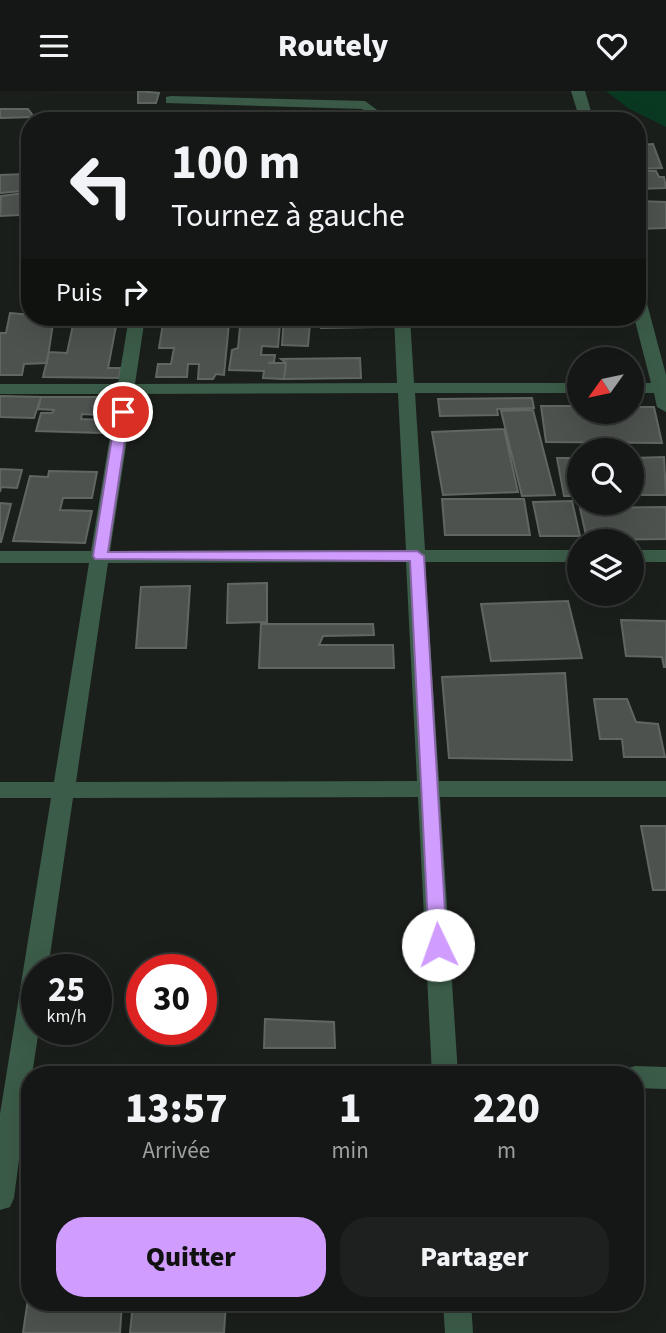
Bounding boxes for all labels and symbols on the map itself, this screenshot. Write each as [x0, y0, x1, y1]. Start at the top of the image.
north arrow [567, 347, 644, 423]
pin [93, 382, 153, 442]
position arrow [401, 908, 475, 982]
speed limit sign: 30 [126, 954, 217, 1045]

